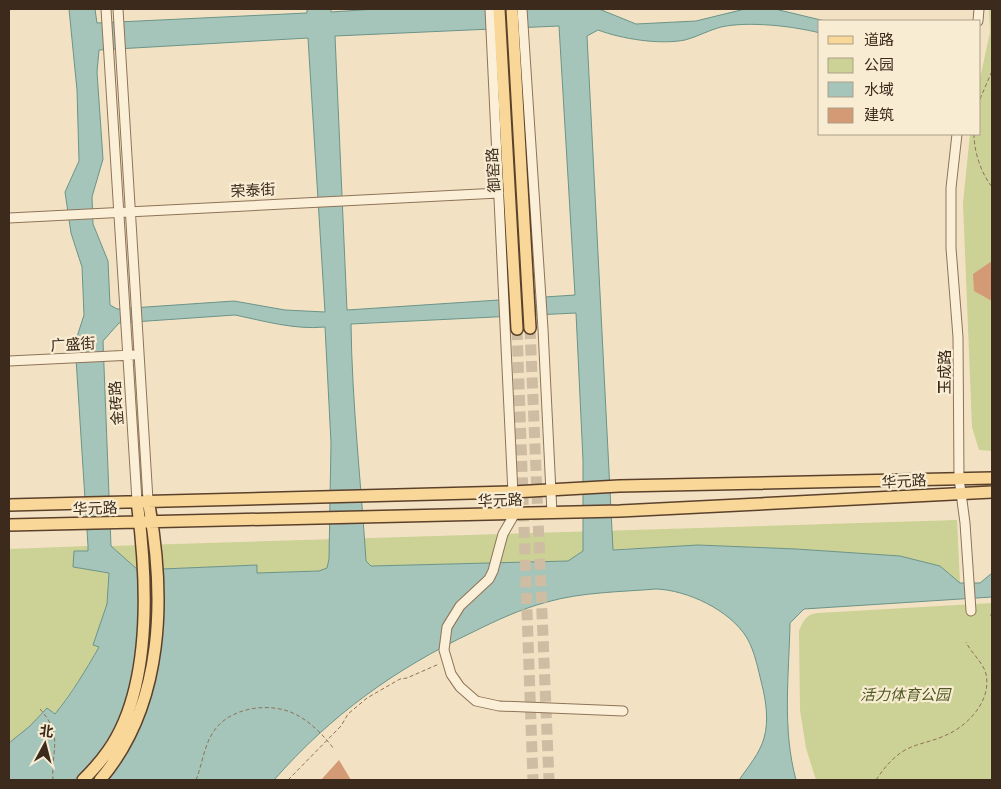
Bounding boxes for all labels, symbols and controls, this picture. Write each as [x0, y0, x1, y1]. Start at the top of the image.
legend [818, 20, 981, 135]
text: 道路 [864, 30, 894, 49]
text: 公园 [864, 55, 894, 74]
text: 水域 [864, 80, 894, 99]
text: 建筑 [864, 105, 894, 124]
street label: 御窑路 [482, 147, 504, 193]
street label: 荣泰街 [230, 179, 276, 201]
street label: 广盛街 [50, 333, 96, 355]
street label: 玉成路 [935, 349, 954, 395]
street label: 金砖路 [105, 380, 127, 426]
street label: 华元路 [881, 470, 927, 492]
street label: 华元路 [477, 490, 523, 510]
street label: 华元路 [72, 498, 118, 518]
park label: 活力体育公园 [860, 685, 952, 704]
north arrow [20, 719, 70, 769]
text: 北 [39, 721, 55, 741]

